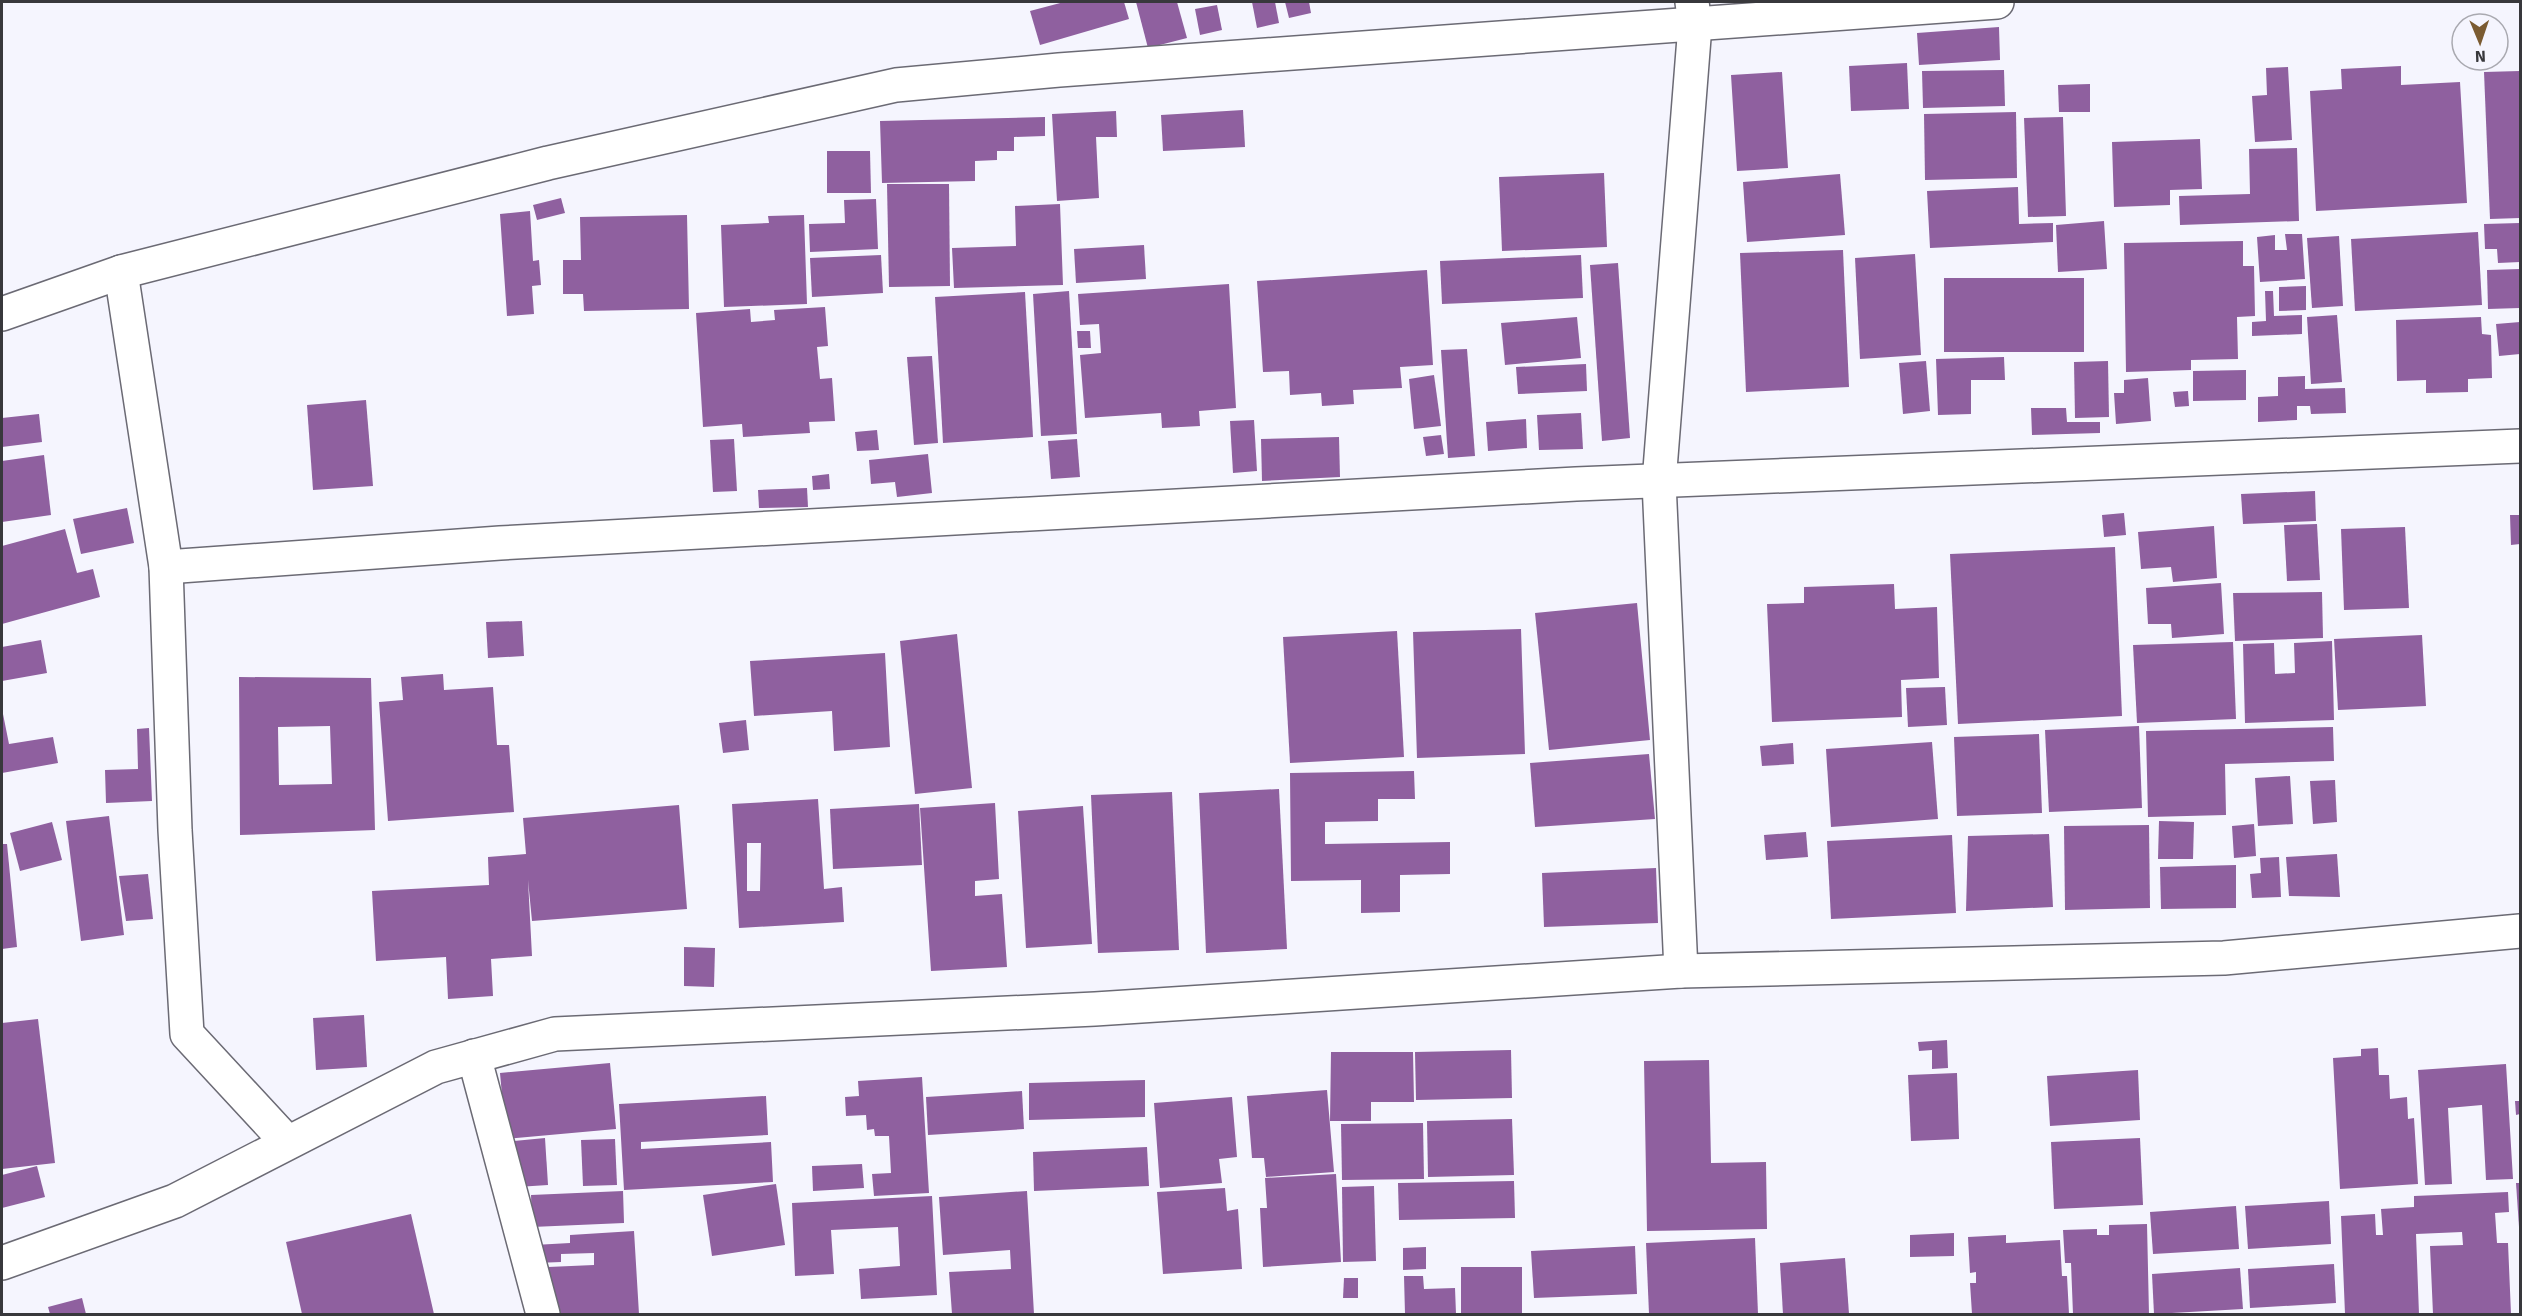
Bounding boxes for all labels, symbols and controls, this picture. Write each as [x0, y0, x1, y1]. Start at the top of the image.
north arrow [2450, 12, 2510, 72]
text: N [2475, 46, 2486, 66]

